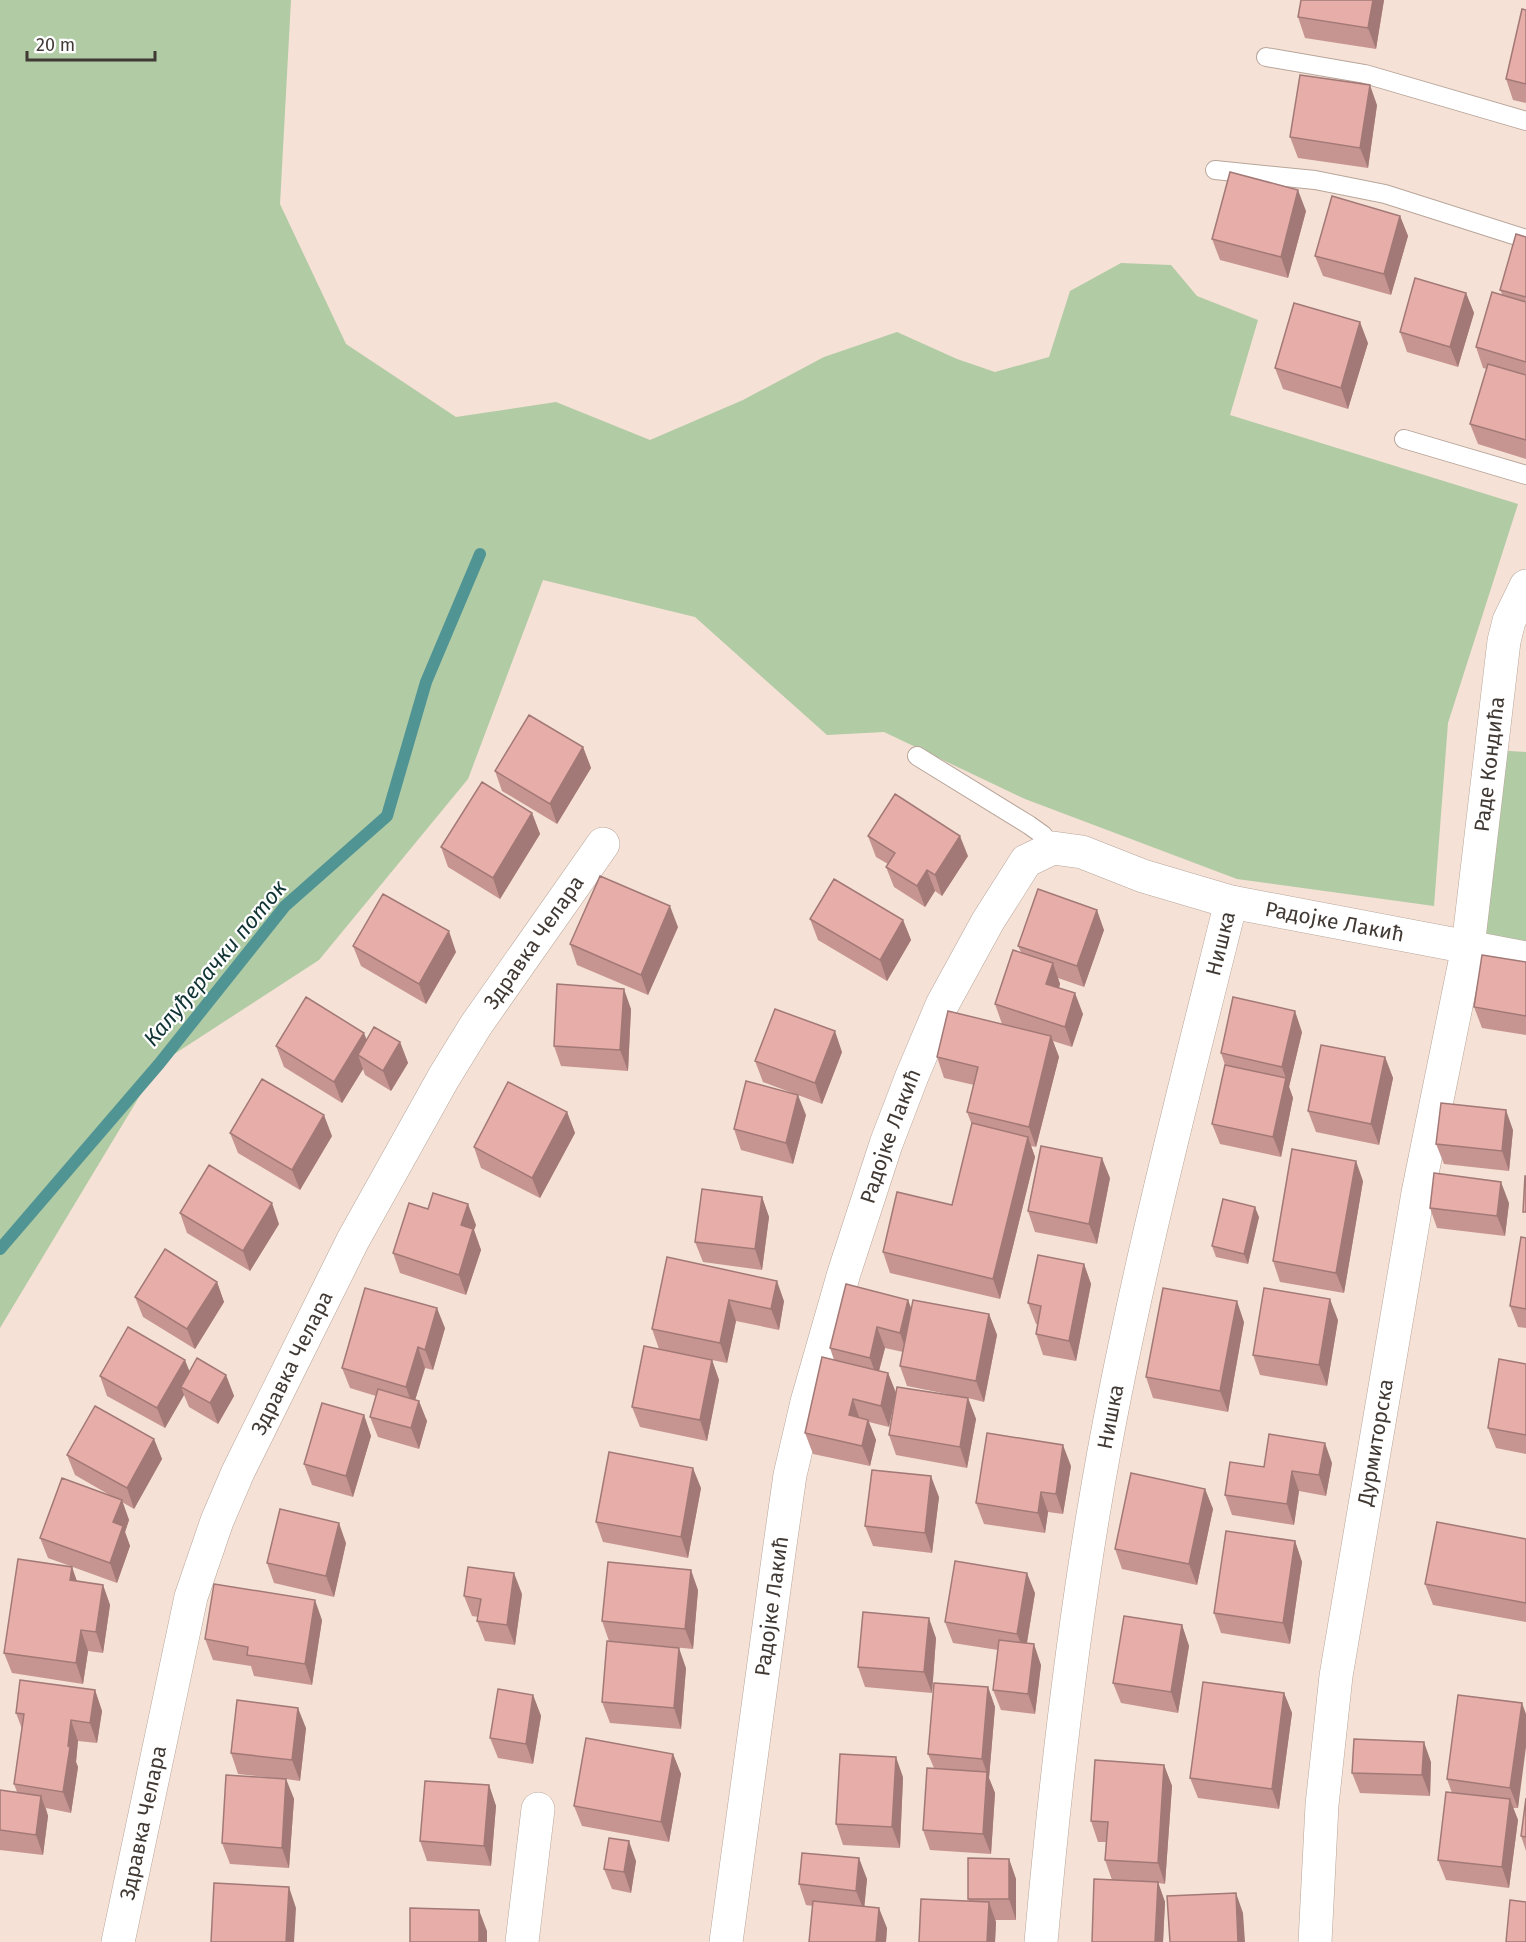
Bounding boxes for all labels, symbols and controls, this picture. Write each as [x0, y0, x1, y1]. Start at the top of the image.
scale bar [27, 24, 154, 62]
text: 20 m [36, 34, 75, 56]
street label: Раде Кондића [1469, 695, 1510, 833]
street label: Здравка Челара [478, 870, 590, 1014]
water label: Калуђерачки поток [138, 874, 293, 1052]
street label: Радојке Лакић [1263, 896, 1407, 948]
street label: Нишка [1200, 909, 1241, 978]
street label: Радојке Лакић [854, 1065, 927, 1207]
street label: Здравка Челара [246, 1287, 339, 1439]
street label: Дурмиторска [1352, 1377, 1399, 1509]
street label: Нишка [1092, 1382, 1130, 1451]
street label: Радојке Лакић [749, 1534, 794, 1678]
street label: Здравка Челара [114, 1743, 172, 1902]

